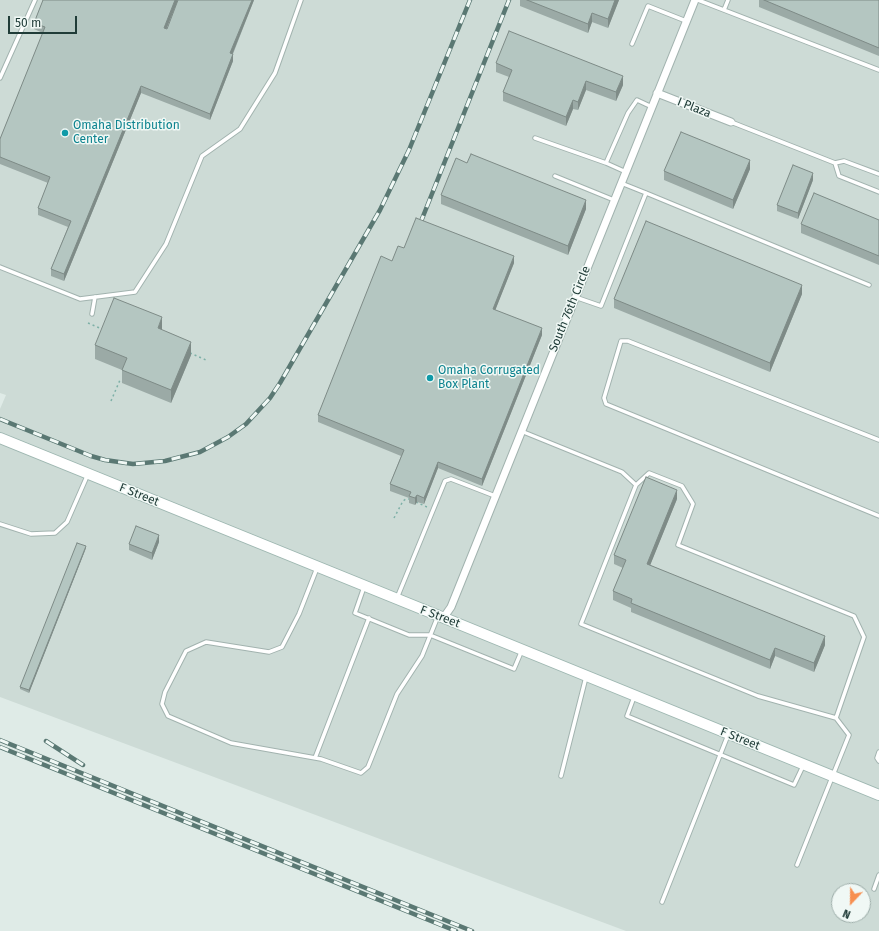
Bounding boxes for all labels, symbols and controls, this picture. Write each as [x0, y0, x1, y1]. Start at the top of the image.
scale bar [10, 8, 79, 34]
text: 50 m [15, 16, 41, 30]
street label: I Plaza [675, 95, 713, 121]
place label: Omaha Distribution Center [73, 119, 180, 147]
marker: Omaha Distribution Center [60, 128, 70, 138]
street label: South 76th Circle [546, 264, 594, 354]
place label: Omaha Corrugated Box Plant [438, 364, 540, 392]
marker: Omaha Corrugated Box Plant [425, 373, 435, 383]
street label: F Street [117, 481, 161, 509]
street label: F Street [418, 603, 462, 631]
street label: F Street [718, 725, 762, 753]
north arrow [831, 883, 871, 923]
text: N [841, 906, 853, 921]

